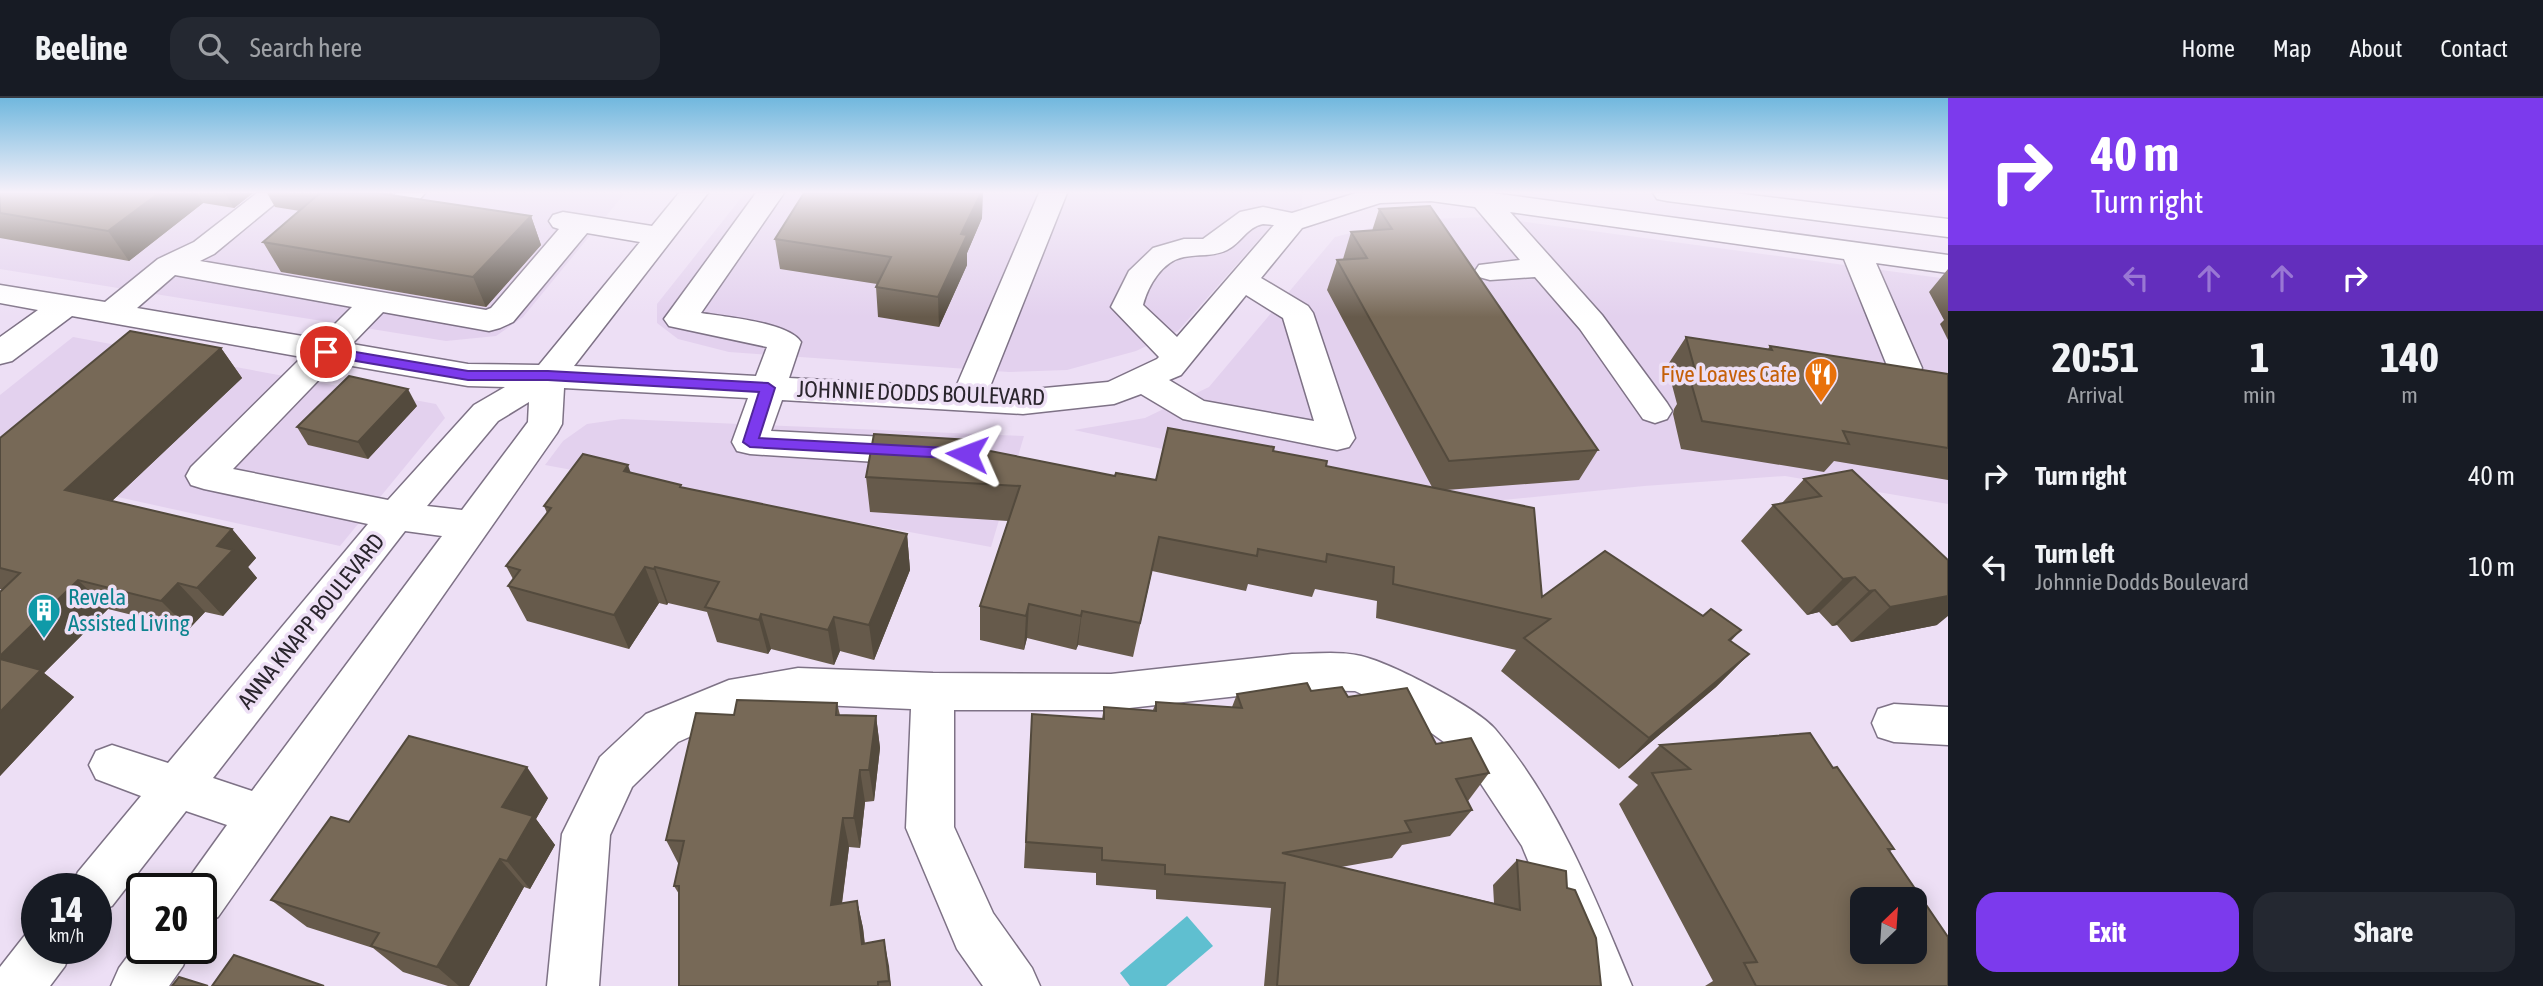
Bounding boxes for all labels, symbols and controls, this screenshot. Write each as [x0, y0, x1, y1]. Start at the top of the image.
search box [170, 17, 660, 80]
text: Beeline [35, 29, 128, 67]
icon: search [194, 29, 232, 67]
text: Search here [250, 33, 362, 63]
text: Home [2181, 35, 2235, 62]
text: Map [2273, 35, 2311, 62]
text: About [2349, 35, 2402, 62]
text: Contact [2440, 35, 2508, 62]
text: 40 m [2091, 125, 2179, 181]
icon: right [1976, 126, 2067, 217]
text: Turn right [2091, 183, 2204, 220]
icon: left [2117, 259, 2155, 297]
icon: ahead [2190, 259, 2228, 297]
icon: ahead [2263, 259, 2301, 297]
icon: right [2336, 259, 2374, 297]
pin [296, 322, 356, 382]
icon: arrive [307, 333, 345, 371]
text: 20:51 [2052, 333, 2139, 381]
text: 1 [2250, 333, 2269, 381]
text: 140 [2380, 333, 2439, 381]
restaurant icon: Five Loaves Cafe [1802, 355, 1840, 404]
place label: Five Loaves Cafe [1660, 361, 1797, 387]
street label: JOHNNIE DODDS BOULEVARD [797, 376, 1045, 410]
text: Arrival [2067, 382, 2124, 408]
text: min [2243, 382, 2276, 408]
text: m [2401, 382, 2418, 408]
position arrow [930, 417, 1004, 491]
icon: right [1976, 457, 2014, 495]
text: Turn right [2035, 461, 2126, 491]
text: 40 m [2468, 461, 2515, 491]
street label: ANNA KNAPP BOULEVARD [232, 528, 390, 714]
text: Turn left [2035, 539, 2115, 569]
icon: left [1976, 548, 2014, 586]
text: 10 m [2468, 552, 2515, 582]
text: Johnnie Dodds Boulevard [2035, 569, 2249, 595]
place label: Revela Assisted Living [68, 584, 190, 636]
building icon: Revela Assisted Living [25, 591, 63, 640]
speed limit sign: 20 [126, 873, 217, 964]
north arrow [1850, 887, 1927, 964]
map controls [1850, 887, 1927, 964]
text: 14 [50, 889, 83, 929]
button: Exit [1976, 892, 2239, 972]
button: Share [2253, 892, 2515, 972]
text: km/h [49, 925, 84, 946]

